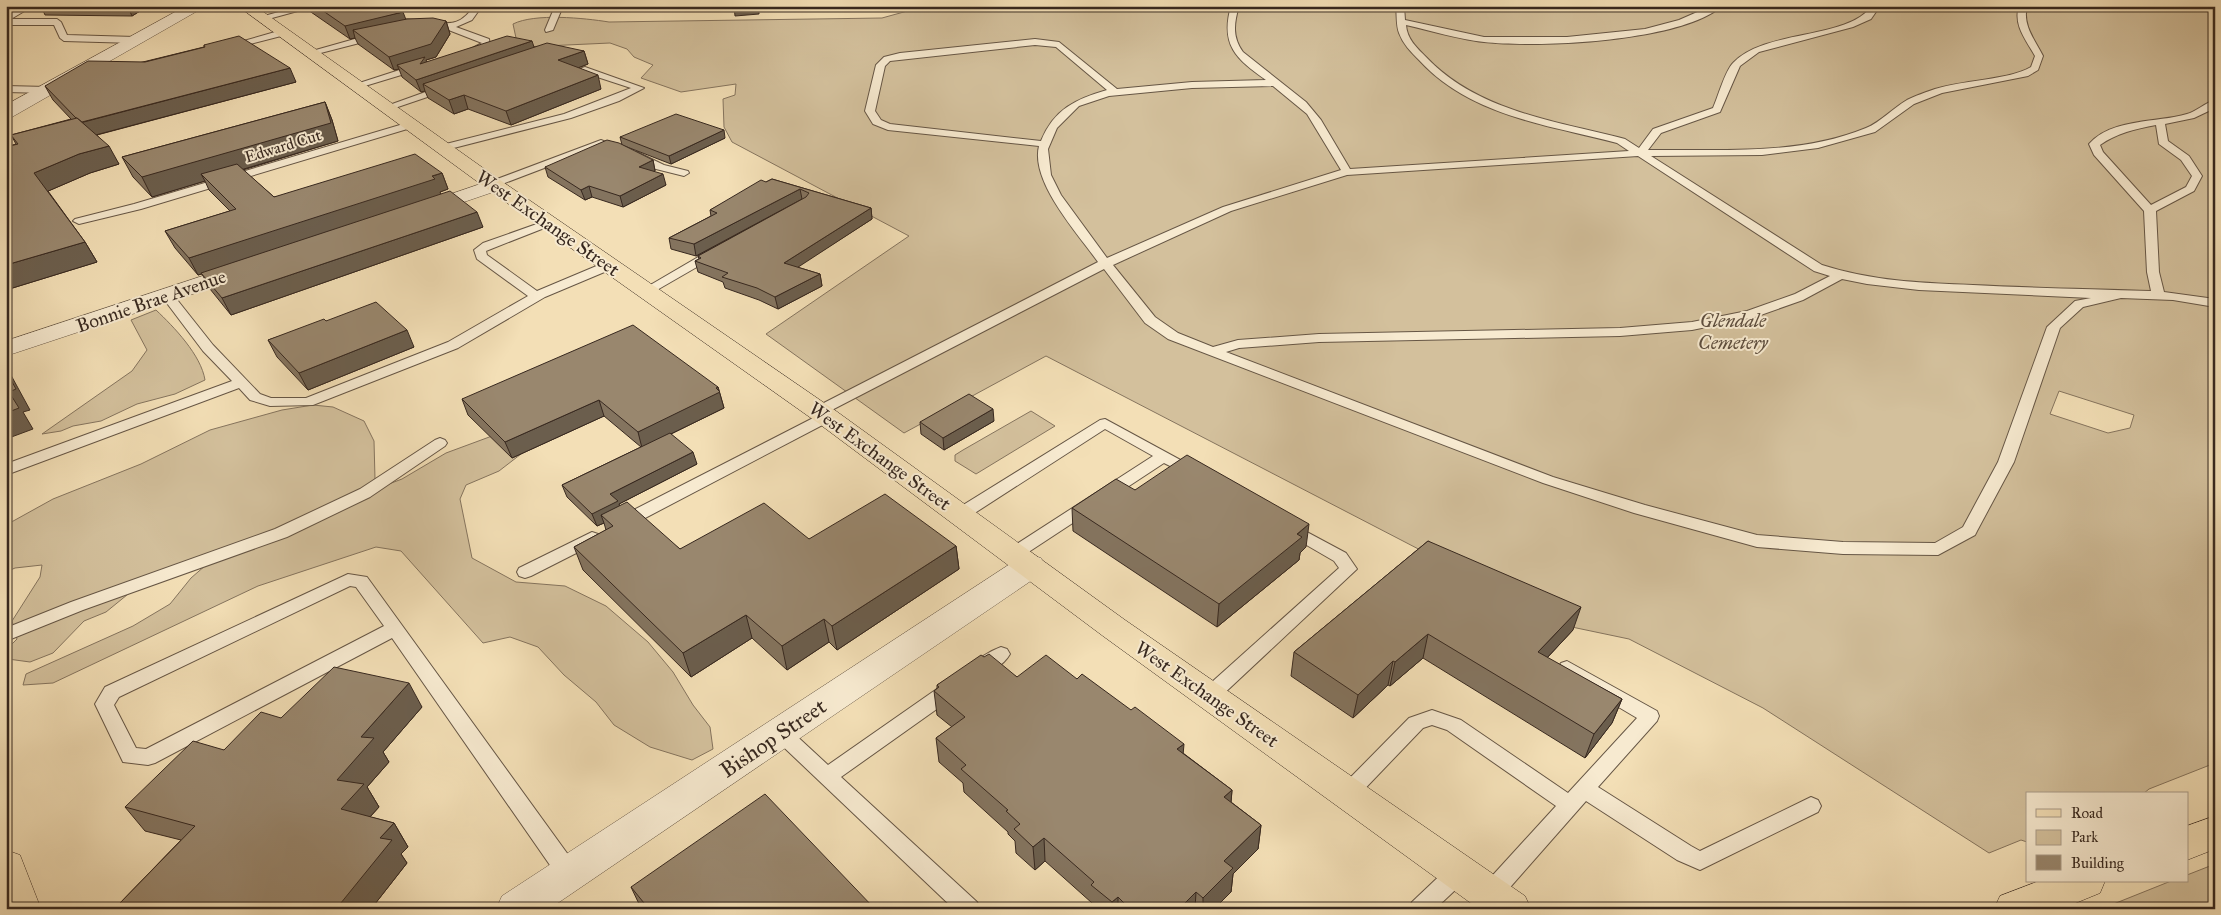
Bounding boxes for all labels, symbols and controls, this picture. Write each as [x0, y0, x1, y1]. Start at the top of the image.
street label: Edward Cut [242, 125, 324, 167]
street label: West Exchange Street [471, 165, 624, 282]
street label: Bonnie Brae Avenue [73, 265, 229, 337]
park label: Glendale Cemetery [1698, 309, 1769, 354]
street label: West Exchange Street [804, 397, 956, 516]
street label: West Exchange Street [1130, 636, 1283, 753]
street label: Bishop Street [715, 692, 831, 783]
legend [2026, 792, 2188, 882]
text: Road [2071, 804, 2103, 822]
text: Park [2071, 828, 2098, 846]
text: Building [2071, 854, 2125, 872]

